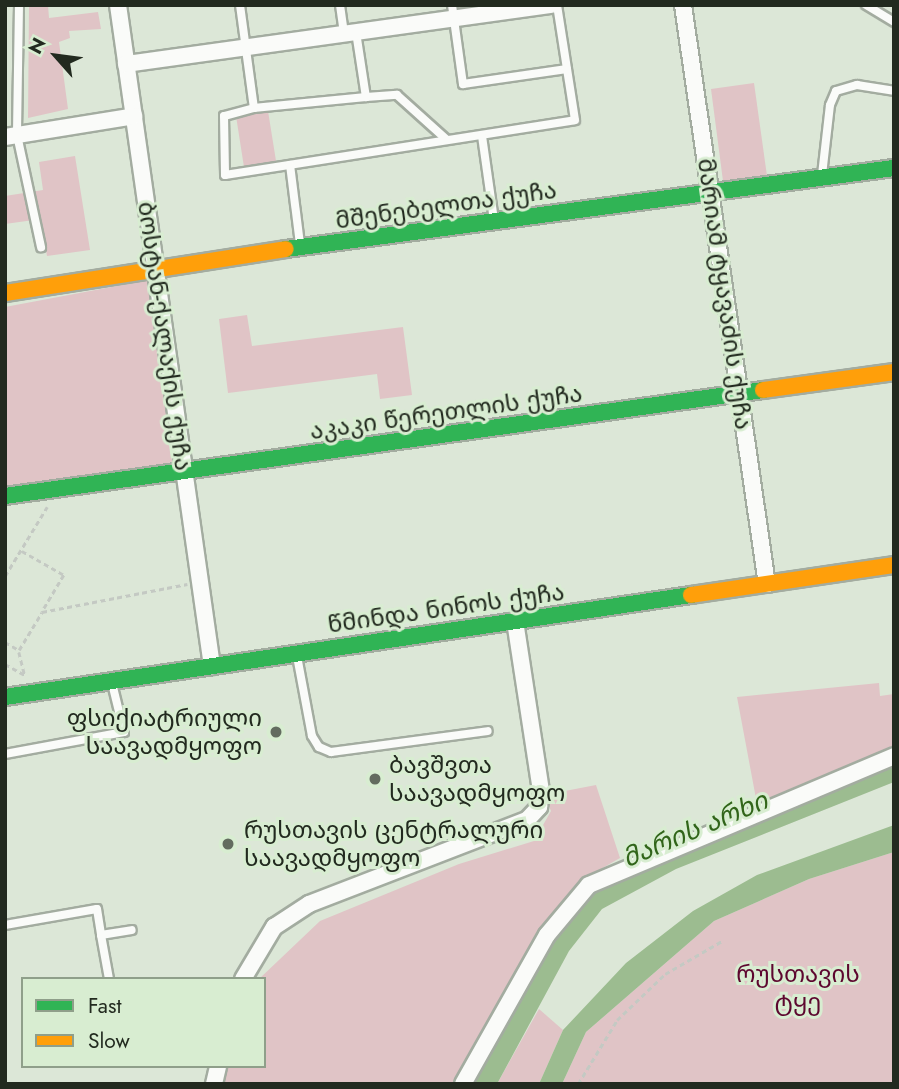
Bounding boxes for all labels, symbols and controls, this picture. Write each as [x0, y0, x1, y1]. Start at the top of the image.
north arrow [21, 21, 91, 91]
text: N [22, 33, 52, 59]
street label: მარიამ ტყავაძის ქუჩა [692, 156, 758, 432]
street label: მშენებელთა ქუჩა [334, 175, 558, 235]
street label: ბოსტან-ქალაქის ქუჩა [132, 200, 198, 472]
street label: აკაკი წერეთლის ქუჩა [308, 379, 584, 445]
street label: წმინდა ნინოს ქუჩა [326, 577, 566, 639]
place label: ფსიქიატრიული საავადმყოფო [67, 704, 262, 760]
marker: ფსიქიატრიული საავადმყოფო [268, 724, 284, 740]
place label: ბავშვთა საავადმყოფო [389, 751, 565, 807]
marker: ბავშვთა საავადმყოფო [367, 771, 383, 787]
water label: მარის არხი [618, 785, 772, 875]
place label: რუსთავის ცენტრალური საავადმყოფო [244, 816, 543, 872]
marker: რუსთავის ცენტრალური საავადმყოფო [218, 834, 238, 854]
park label: რუსთავის ტყე [736, 960, 860, 1016]
legend [21, 977, 266, 1068]
text: Fast [88, 991, 121, 1021]
text: Slow [88, 1026, 130, 1056]

